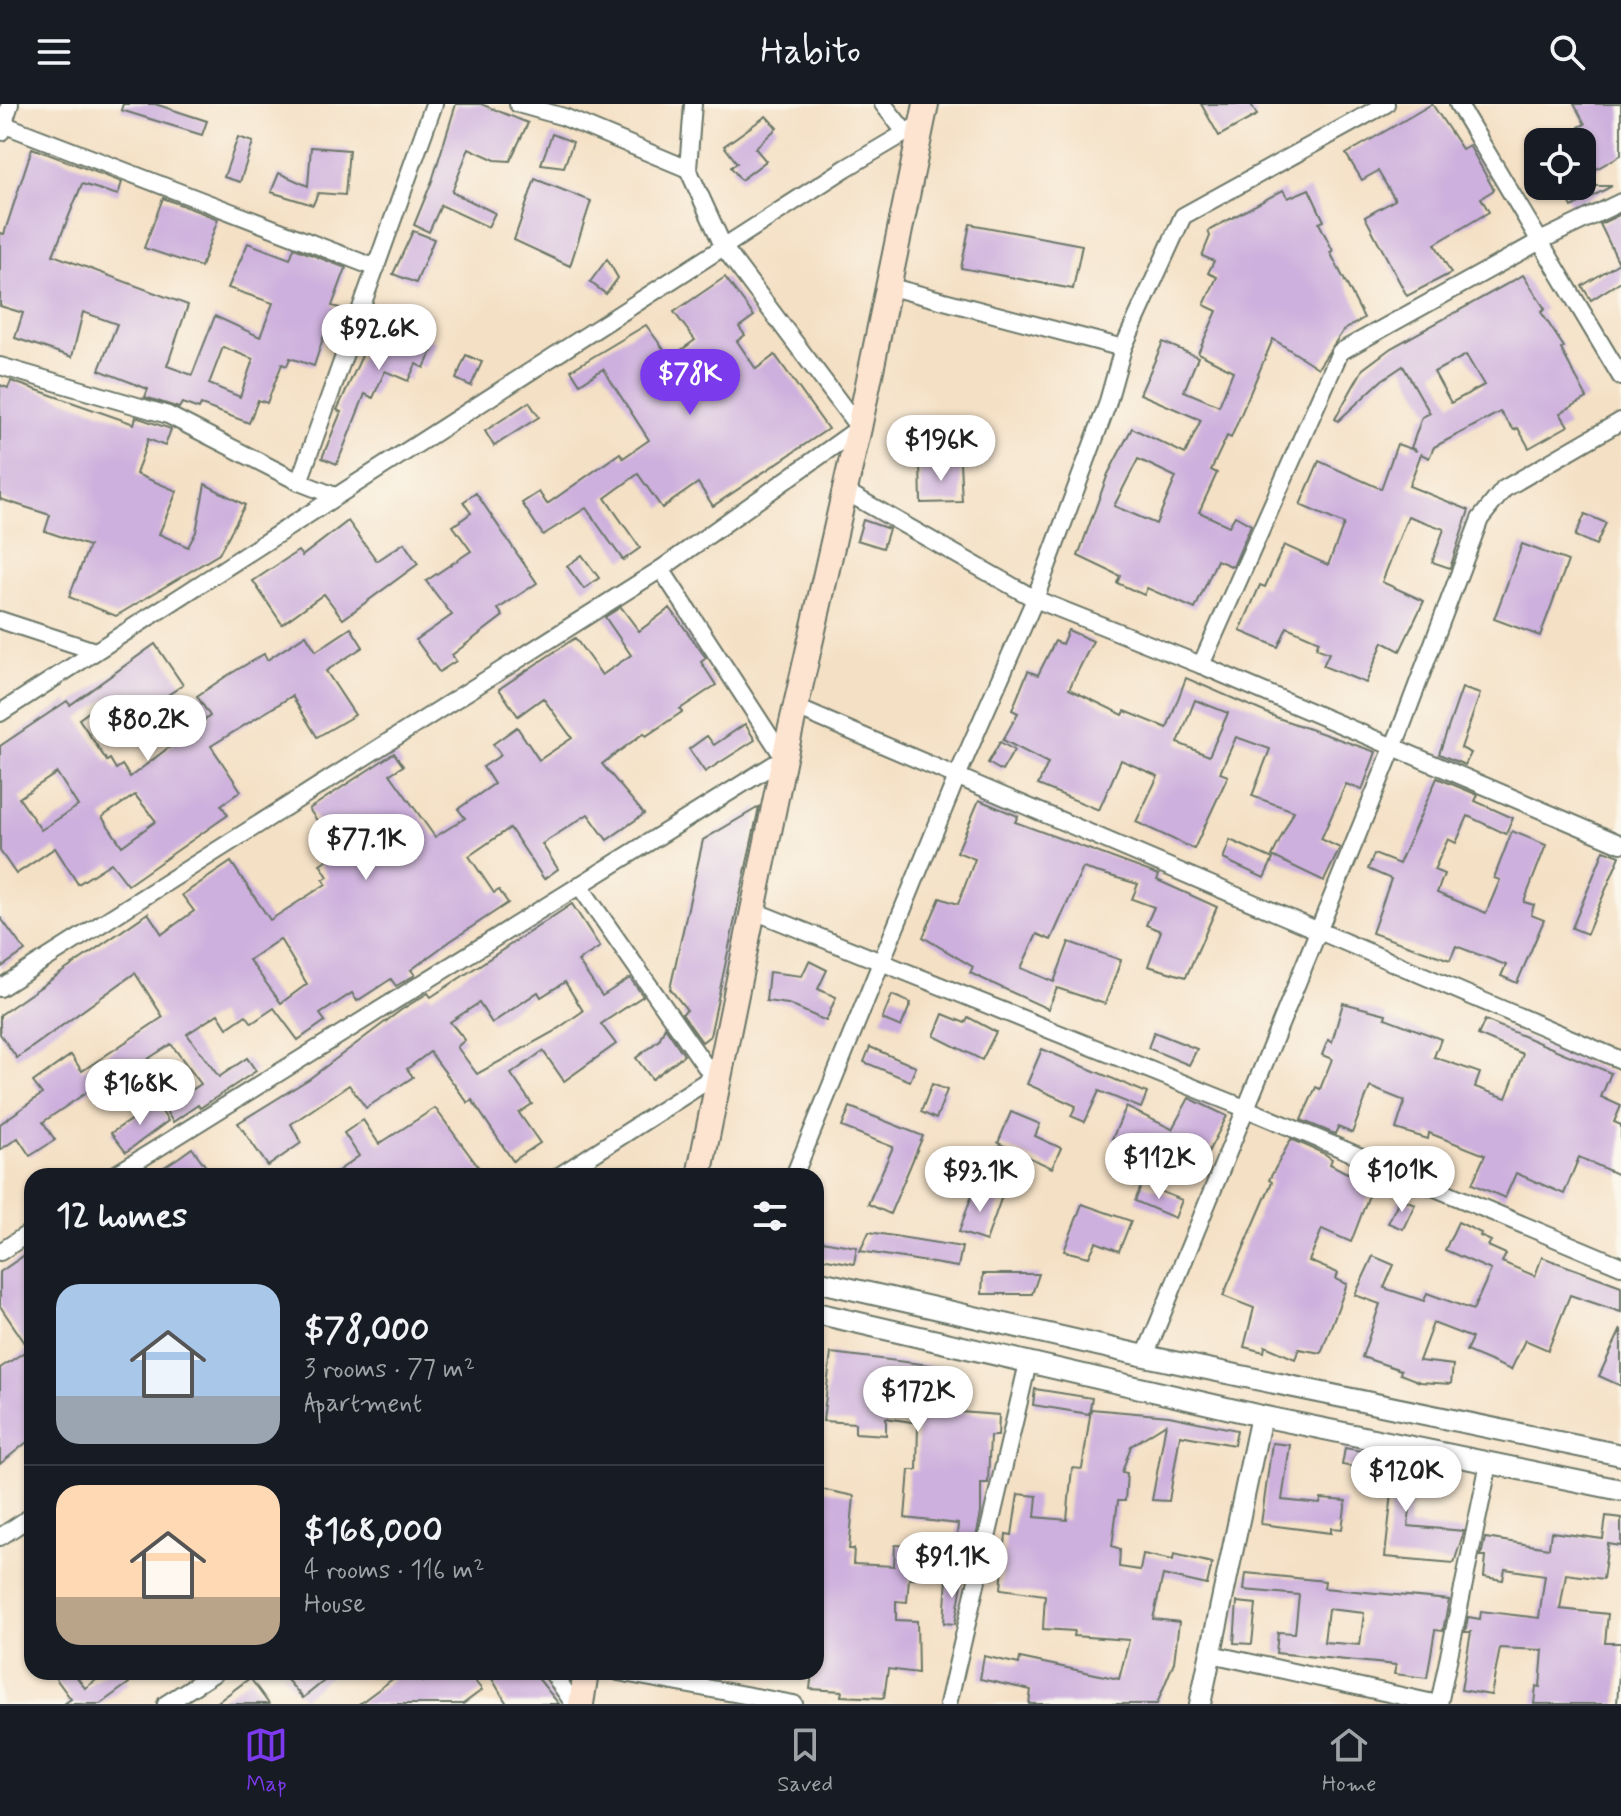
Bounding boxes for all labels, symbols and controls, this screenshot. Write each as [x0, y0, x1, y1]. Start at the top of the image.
text: Habito [760, 29, 861, 76]
icon: menu [32, 30, 76, 74]
icon: search [1545, 30, 1589, 74]
map controls [1524, 128, 1596, 200]
button: locate [1524, 128, 1596, 200]
pin: $92.6K [314, 304, 444, 372]
text: $92.6K [340, 313, 418, 347]
pin: $78K [643, 349, 737, 417]
text: $78K [658, 358, 722, 392]
pin: $196K [885, 415, 997, 483]
text: $196K [904, 424, 978, 458]
pin: $80.2K [83, 695, 213, 763]
text: $80.2K [107, 704, 189, 738]
pin: $77.1K [301, 814, 431, 882]
text: $77.1K [326, 823, 406, 857]
pin: $168K [84, 1059, 196, 1127]
text: $168K [103, 1068, 177, 1102]
pin: $112K [1103, 1133, 1215, 1201]
text: $112K [1123, 1142, 1195, 1176]
pin: $93.1K [915, 1146, 1045, 1214]
pin: $101K [1346, 1146, 1458, 1214]
text: $93.1K [943, 1155, 1017, 1189]
text: $101K [1367, 1155, 1437, 1189]
text: 12 homes [56, 1194, 187, 1239]
icon: filters [748, 1194, 792, 1238]
text: $78,000 [304, 1308, 430, 1353]
icon: home [120, 1316, 216, 1412]
text: 3 rooms · 77 m² [304, 1353, 475, 1387]
pin: $172K [862, 1366, 974, 1434]
text: $172K [881, 1375, 955, 1409]
text: Apartment [304, 1387, 422, 1421]
pin: $120K [1350, 1446, 1462, 1514]
text: $120K [1369, 1455, 1443, 1489]
text: $168,000 [304, 1509, 443, 1554]
icon: home [120, 1517, 216, 1613]
pin: $91.1K [887, 1532, 1017, 1600]
text: $91.1K [915, 1541, 989, 1575]
text: 4 rooms · 116 m² [304, 1554, 485, 1588]
text: House [304, 1588, 365, 1622]
tab: Map [244, 1723, 288, 1799]
tab: Saved [777, 1723, 833, 1799]
tab: Home [1322, 1723, 1377, 1799]

